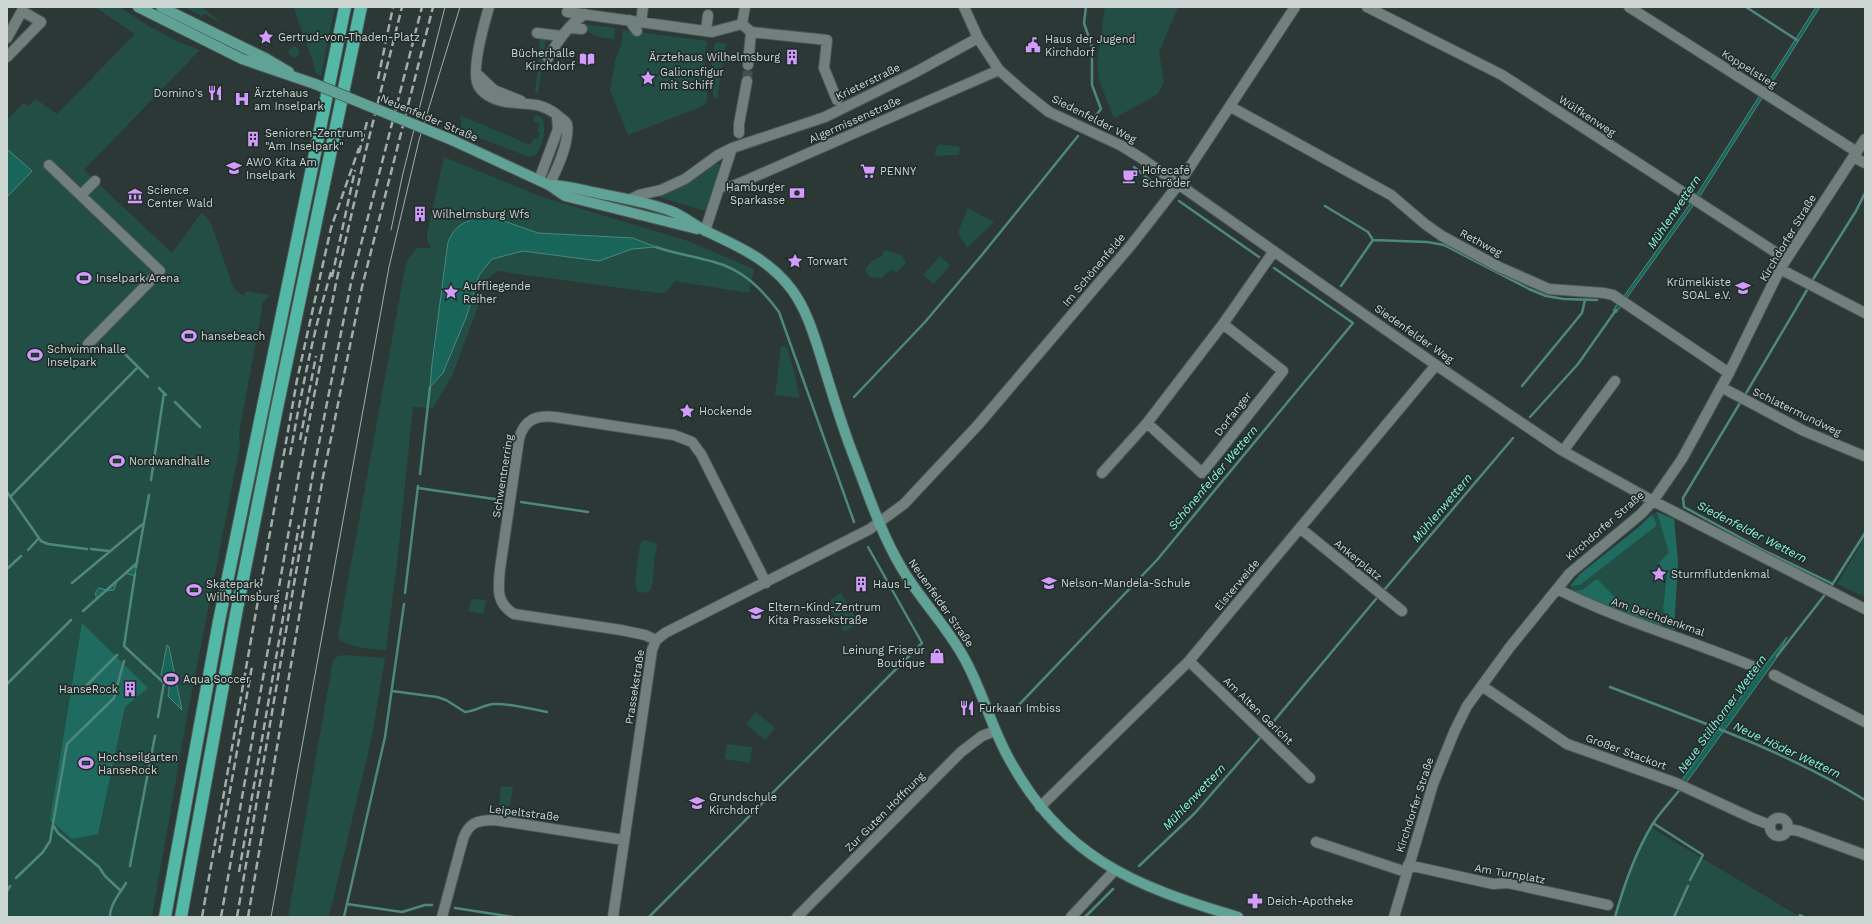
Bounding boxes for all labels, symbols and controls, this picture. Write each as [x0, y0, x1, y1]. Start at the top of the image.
place icon: Gertrud-von-Thaden-Platz [257, 28, 275, 46]
place label: Gertrud-von-Thaden-Platz [278, 31, 420, 44]
place label: Haus der Jugend Kirchdorf [1045, 33, 1135, 59]
public building icon: Haus der Jugend Kirchdorf [1024, 36, 1042, 54]
place label: Bücherhalle Kirchdorf [511, 47, 576, 73]
street label: Koppelstieg [1719, 47, 1779, 91]
building icon: Ärztehaus Wilhelmsburg [783, 48, 801, 66]
library icon: Bücherhalle Kirchdorf [578, 50, 596, 68]
place label: Ärztehaus Wilhelmsburg [649, 50, 780, 64]
street label: Krieterstraße [834, 61, 902, 103]
place label: Galionsfigur mit Schiff [660, 66, 725, 92]
place icon: Galionsfigur mit Schiff [639, 69, 657, 87]
restaurant icon: Domino's [206, 84, 224, 102]
place label: Ärztehaus am Inselpark [254, 86, 324, 113]
place label: Domino's [154, 87, 203, 100]
hospital icon: Ärztehaus am Inselpark [233, 90, 251, 108]
street label: Neuenfelder Straße [378, 92, 480, 144]
street label: Siedenfelder Weg [1049, 92, 1139, 146]
street label: Wülfkenweg [1556, 93, 1618, 139]
street label: Algermissenstraße [807, 94, 903, 146]
place label: Senioren-Zentrum "Am Inselpark" [265, 127, 363, 153]
building icon: Senioren-Zentrum "Am Inselpark" [244, 130, 262, 148]
place label: AWO Kita Am Inselpark [246, 156, 317, 182]
school or university icon: AWO Kita Am Inselpark [225, 159, 243, 177]
supermarket icon: PENNY [859, 162, 877, 180]
place label: Hofecafé Schröder [1142, 164, 1191, 190]
place label: PENNY [880, 165, 917, 178]
cafe icon: Hofecafé Schröder [1121, 167, 1139, 185]
water label: Mühlenwettern [1644, 173, 1704, 251]
place label: Hamburger Sparkasse [726, 181, 786, 207]
place label: Science Center Wald [147, 184, 213, 210]
bank icon: Hamburger Sparkasse [788, 184, 806, 202]
museum icon: Science Center Wald [126, 187, 144, 205]
street label: Kirchdorfer Straße [1757, 192, 1819, 284]
building icon: Wilhelmsburg Wfs [411, 205, 429, 223]
place label: Wilhelmsburg Wfs [432, 208, 530, 221]
street label: Rethweg [1458, 226, 1504, 260]
street label: Im Schönenfelde [1060, 231, 1128, 309]
place icon: Torwart [786, 252, 804, 270]
place label: Torwart [807, 255, 848, 268]
sports icon: Inselpark Arena [75, 269, 93, 287]
place label: Inselpark Arena [96, 272, 179, 285]
place label: Krümelkiste SOAL e.V. [1666, 276, 1731, 302]
school or university icon: Krümelkiste SOAL e.V. [1734, 279, 1752, 297]
place label: Auffliegende Reiher [463, 280, 531, 306]
place icon: Auffliegende Reiher [442, 283, 460, 301]
street label: Siedenfelder Weg [1372, 302, 1456, 366]
sports icon: hansebeach [180, 327, 198, 345]
place label: hansebeach [201, 330, 265, 343]
place label: Schwimmhalle Inselpark [47, 343, 126, 369]
sports icon: Schwimmhalle Inselpark [26, 346, 44, 364]
street label: Schlatermundweg [1751, 385, 1844, 439]
street label: Dorfanger [1212, 389, 1255, 439]
place icon: Hockende [678, 402, 696, 420]
place label: Hockende [699, 405, 752, 418]
water label: Schönenfelder Wettern [1165, 423, 1261, 533]
street label: Schwentnerring [490, 433, 516, 519]
sports icon: Nordwandhalle [108, 452, 126, 470]
place label: Nordwandhalle [129, 455, 210, 468]
water label: Mühlenwettern [1409, 471, 1475, 545]
street label: Kirchdorfer Straße [1563, 489, 1647, 563]
water label: Siedenfelder Wettern [1695, 498, 1809, 566]
street label: Ankerplatz [1331, 537, 1385, 583]
street label: Neuenfelder Straße [906, 556, 976, 650]
street label: Elsterweide [1212, 557, 1262, 613]
place icon: Sturmflutdenkmal [1650, 565, 1668, 583]
place label: Sturmflutdenkmal [1671, 568, 1770, 581]
school or university icon: Nelson-Mandela-Schule [1040, 574, 1058, 592]
building icon: Haus L [852, 575, 870, 593]
place label: Nelson-Mandela-Schule [1061, 577, 1190, 590]
place label: Skatepark Wilhelmsburg [206, 578, 280, 604]
place label: Haus L [873, 578, 911, 591]
sports icon: Skatepark Wilhelmsburg [185, 581, 203, 599]
street label: Am Deichdenkmal [1610, 595, 1707, 639]
place label: Eltern-Kind-Zentrum Kita Prassekstraße [768, 601, 881, 627]
school or university icon: Eltern-Kind-Zentrum Kita Prassekstraße [747, 604, 765, 622]
place label: Leinung Friseur Boutique [842, 644, 926, 670]
shop icon: Leinung Friseur Boutique [928, 647, 946, 665]
street label: Prassekstraße [623, 649, 647, 725]
water label: Neue Stillhorner Wettern [1674, 652, 1770, 776]
sports icon: Aqua Soccer [162, 670, 180, 688]
place label: Aqua Soccer [183, 673, 251, 686]
street label: Am Alten Gericht [1220, 674, 1296, 748]
building icon: HanseRock [121, 680, 139, 698]
place label: HanseRock [59, 683, 118, 696]
restaurant icon: Furkaan Imbiss [958, 699, 976, 717]
place label: Furkaan Imbiss [979, 702, 1061, 715]
water label: Neue Höder Wettern [1731, 719, 1843, 781]
street label: Großer Stackort [1584, 731, 1669, 773]
place label: Hochseilgarten HanseRock [98, 751, 178, 777]
sports icon: Hochseilgarten HanseRock [77, 754, 95, 772]
street label: Kirchdorfer Straße [1393, 756, 1437, 854]
water label: Mühlenwettern [1160, 761, 1228, 833]
street label: Zur Guten Hoffnung [843, 769, 928, 854]
place label: Grundschule Kirchdorf [709, 791, 777, 817]
school or university icon: Grundschule Kirchdorf [688, 794, 706, 812]
street label: Leipeltstraße [488, 802, 560, 824]
street label: Am Turnplatz [1473, 861, 1547, 887]
pharmacy icon: Deich-Apotheke [1246, 892, 1264, 910]
place label: Deich-Apotheke [1267, 895, 1353, 908]

